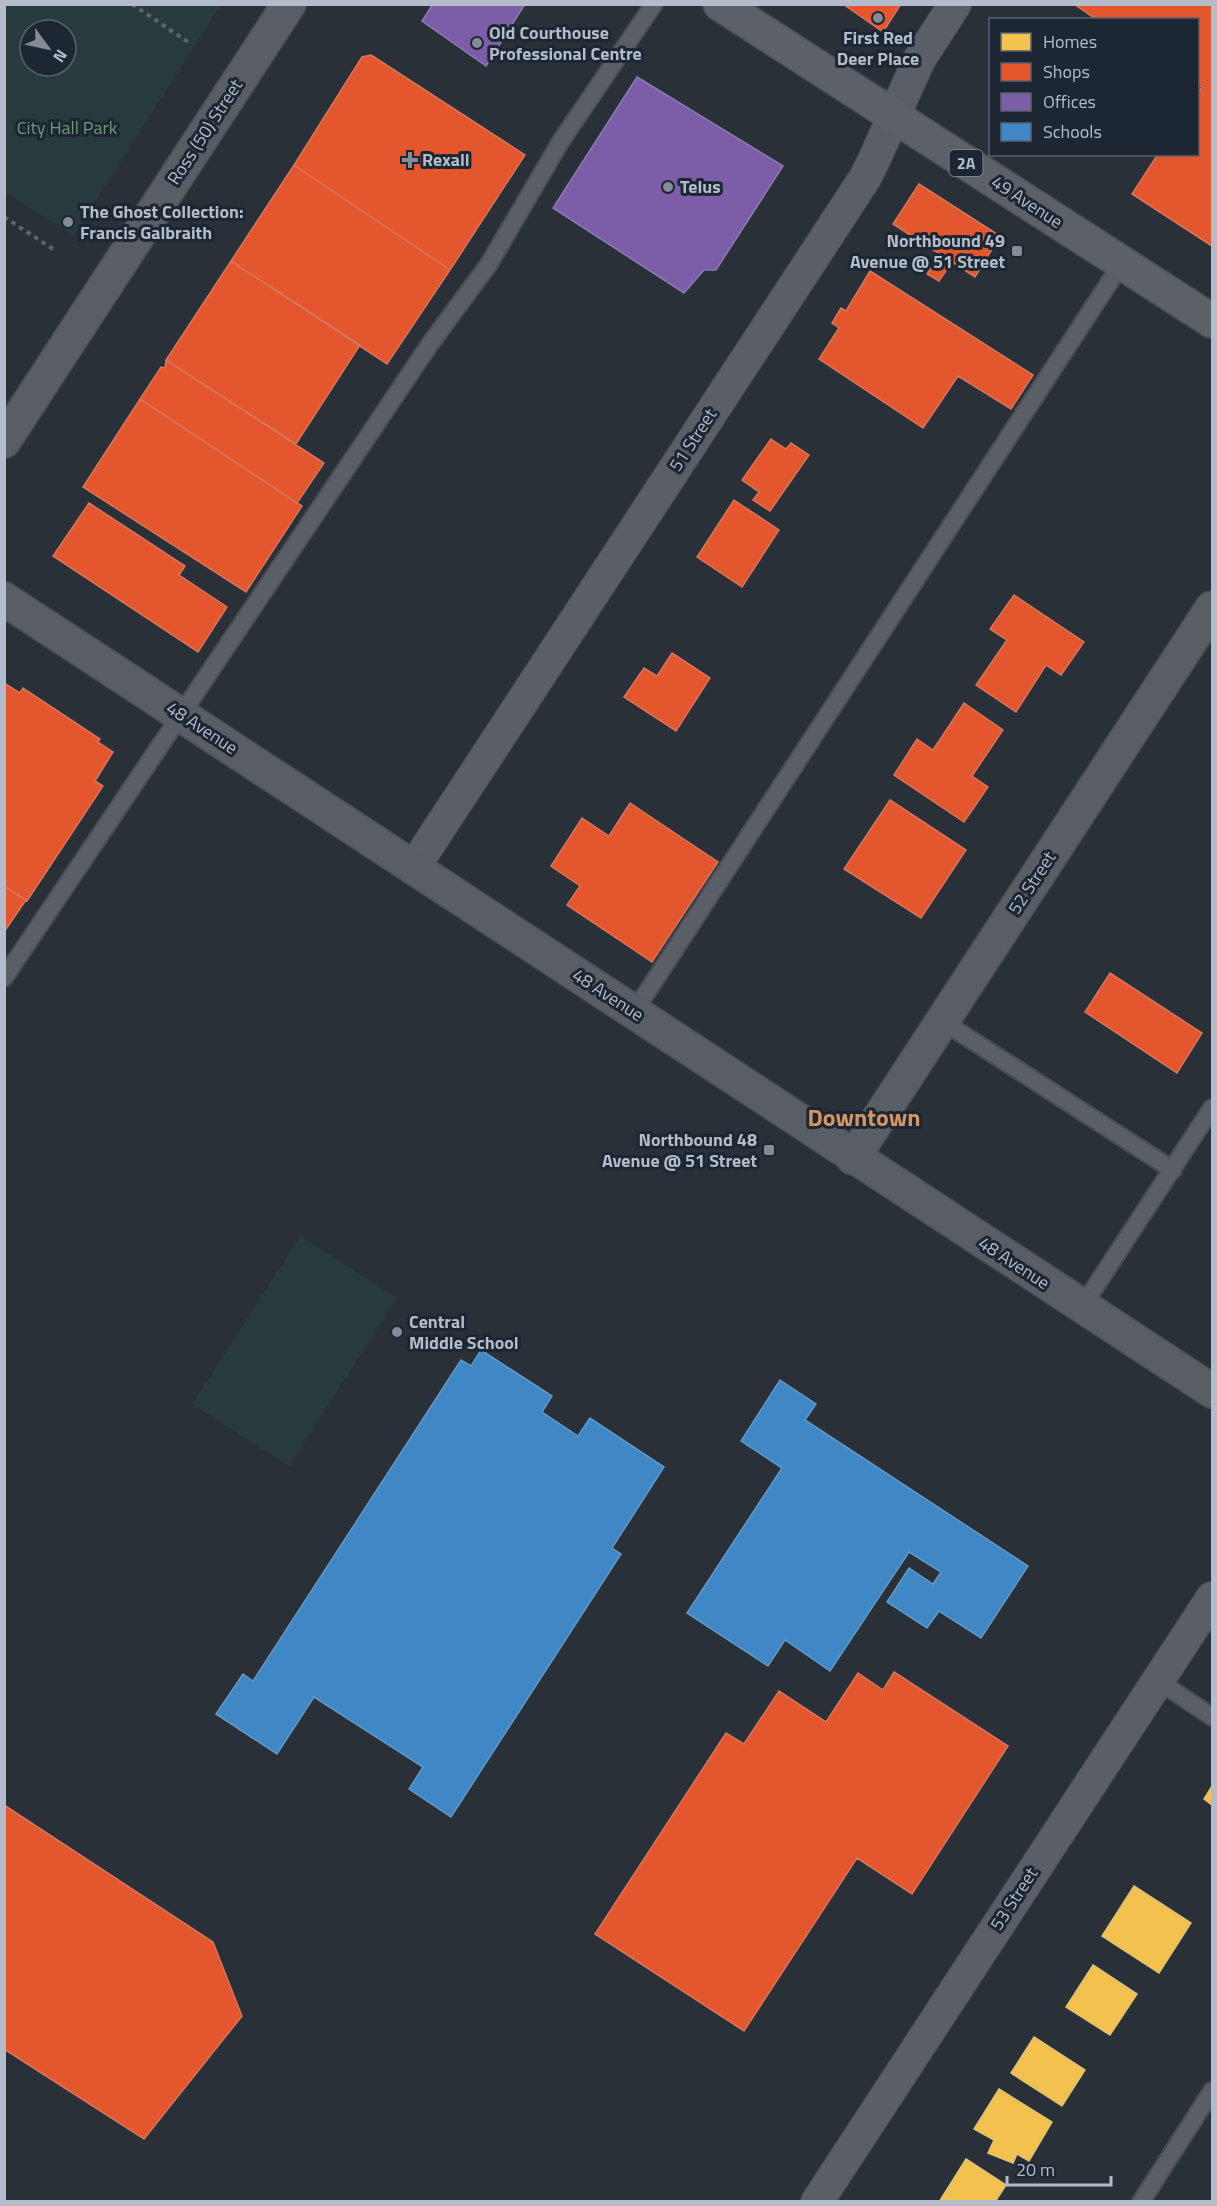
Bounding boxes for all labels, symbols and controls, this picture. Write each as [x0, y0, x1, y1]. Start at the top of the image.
marker: First Red Deer Place [871, 11, 885, 25]
north arrow [18, 18, 78, 78]
legend [989, 18, 1199, 156]
place label: Old Courthouse Professional Centre [489, 19, 642, 67]
place label: First Red Deer Place [837, 24, 919, 72]
text: Homes [1043, 28, 1097, 55]
marker: Old Courthouse Professional Centre [470, 36, 484, 50]
text: N [47, 45, 74, 67]
text: Shops [1043, 58, 1090, 85]
street label: Ross (50) Street [160, 73, 249, 190]
text: Offices [1043, 88, 1096, 115]
park label: City Hall Park [17, 114, 118, 141]
text: Schools [1043, 118, 1102, 145]
place label: Rexall [422, 146, 470, 173]
road number: 2A [950, 150, 982, 176]
marker: Rexall [403, 153, 417, 167]
street label: 49 Avenue [986, 168, 1068, 235]
place label: Telus [680, 173, 721, 200]
marker: Telus [661, 180, 675, 194]
place label: The Ghost Collection: Francis Galbraith [80, 198, 244, 246]
marker: The Ghost Collection: Francis Galbraith [61, 215, 75, 229]
place label: Northbound 49 Avenue @ 51 Street [850, 227, 1005, 275]
marker: Northbound 49 Avenue @ 51 Street [1010, 244, 1024, 258]
street label: 51 Street [662, 402, 723, 477]
street label: 48 Avenue [161, 694, 243, 761]
street label: 52 Street [1001, 845, 1062, 920]
street label: 48 Avenue [567, 961, 649, 1028]
district label: Downtown [807, 1099, 921, 1135]
place label: Northbound 48 Avenue @ 51 Street [602, 1126, 757, 1174]
marker: Northbound 48 Avenue @ 51 Street [762, 1143, 776, 1157]
street label: 48 Avenue [973, 1229, 1055, 1296]
place label: Central Middle School [409, 1308, 519, 1356]
marker: Central Middle School [390, 1325, 404, 1339]
street label: 53 Street [983, 1861, 1044, 1936]
scale bar [1007, 2149, 1110, 2187]
text: 20 m [1016, 2156, 1055, 2183]

